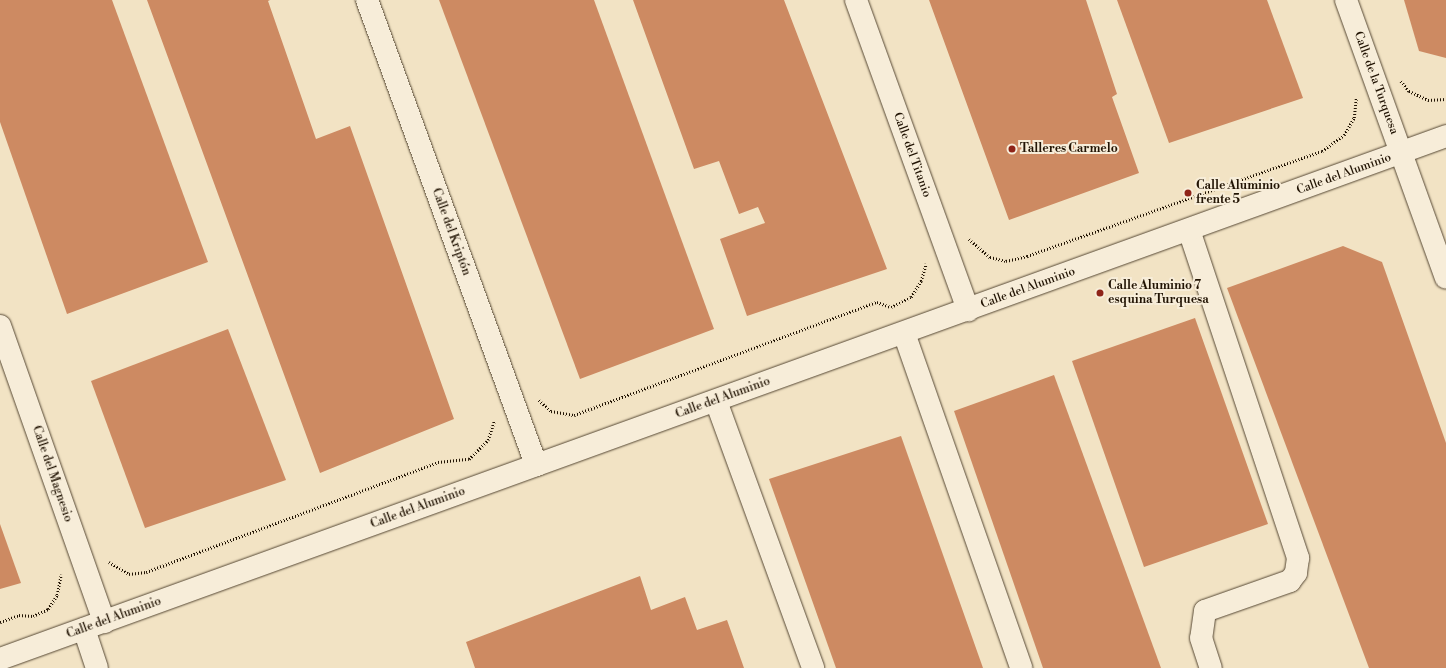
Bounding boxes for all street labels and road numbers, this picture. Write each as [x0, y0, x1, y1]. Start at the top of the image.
street label: Calle de la Turquesa [1351, 30, 1401, 136]
street label: Calle del Titanio [890, 111, 934, 199]
street label: Calle del Aluminio [1295, 150, 1393, 198]
street label: Calle del Kriptón [429, 186, 473, 278]
street label: Calle del Aluminio [979, 264, 1077, 312]
street label: Calle del Aluminio [674, 374, 772, 422]
street label: Calle del Magnesio [29, 424, 75, 524]
street label: Calle del Aluminio [369, 484, 467, 532]
street label: Calle del Aluminio [65, 594, 163, 642]

